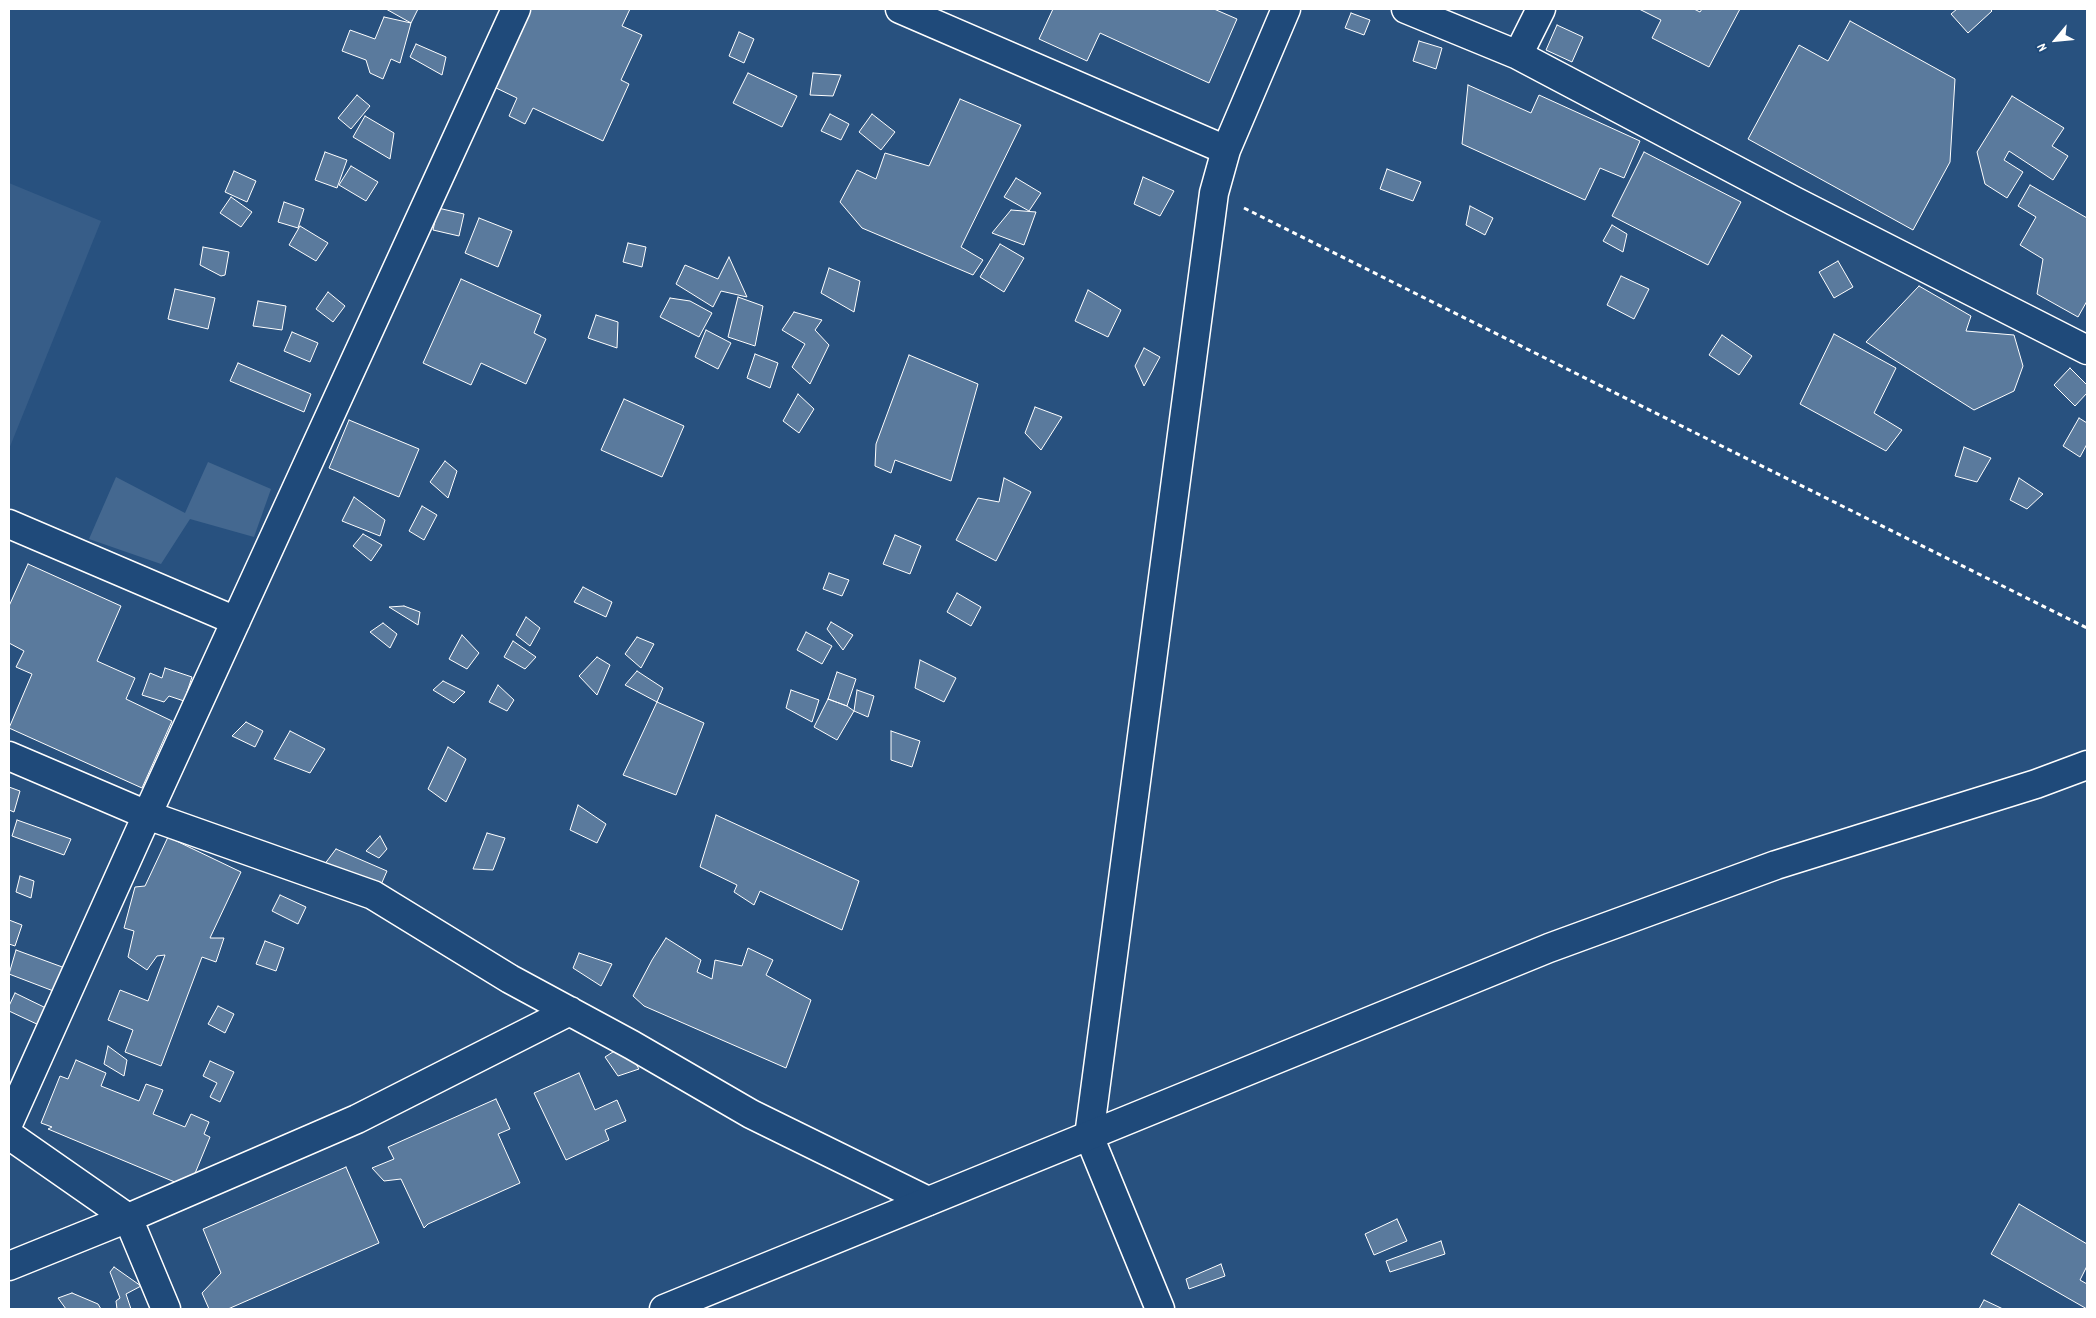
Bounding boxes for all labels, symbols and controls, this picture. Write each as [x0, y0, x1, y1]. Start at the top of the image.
north arrow [2031, 15, 2081, 65]
text: N [2032, 39, 2053, 55]

